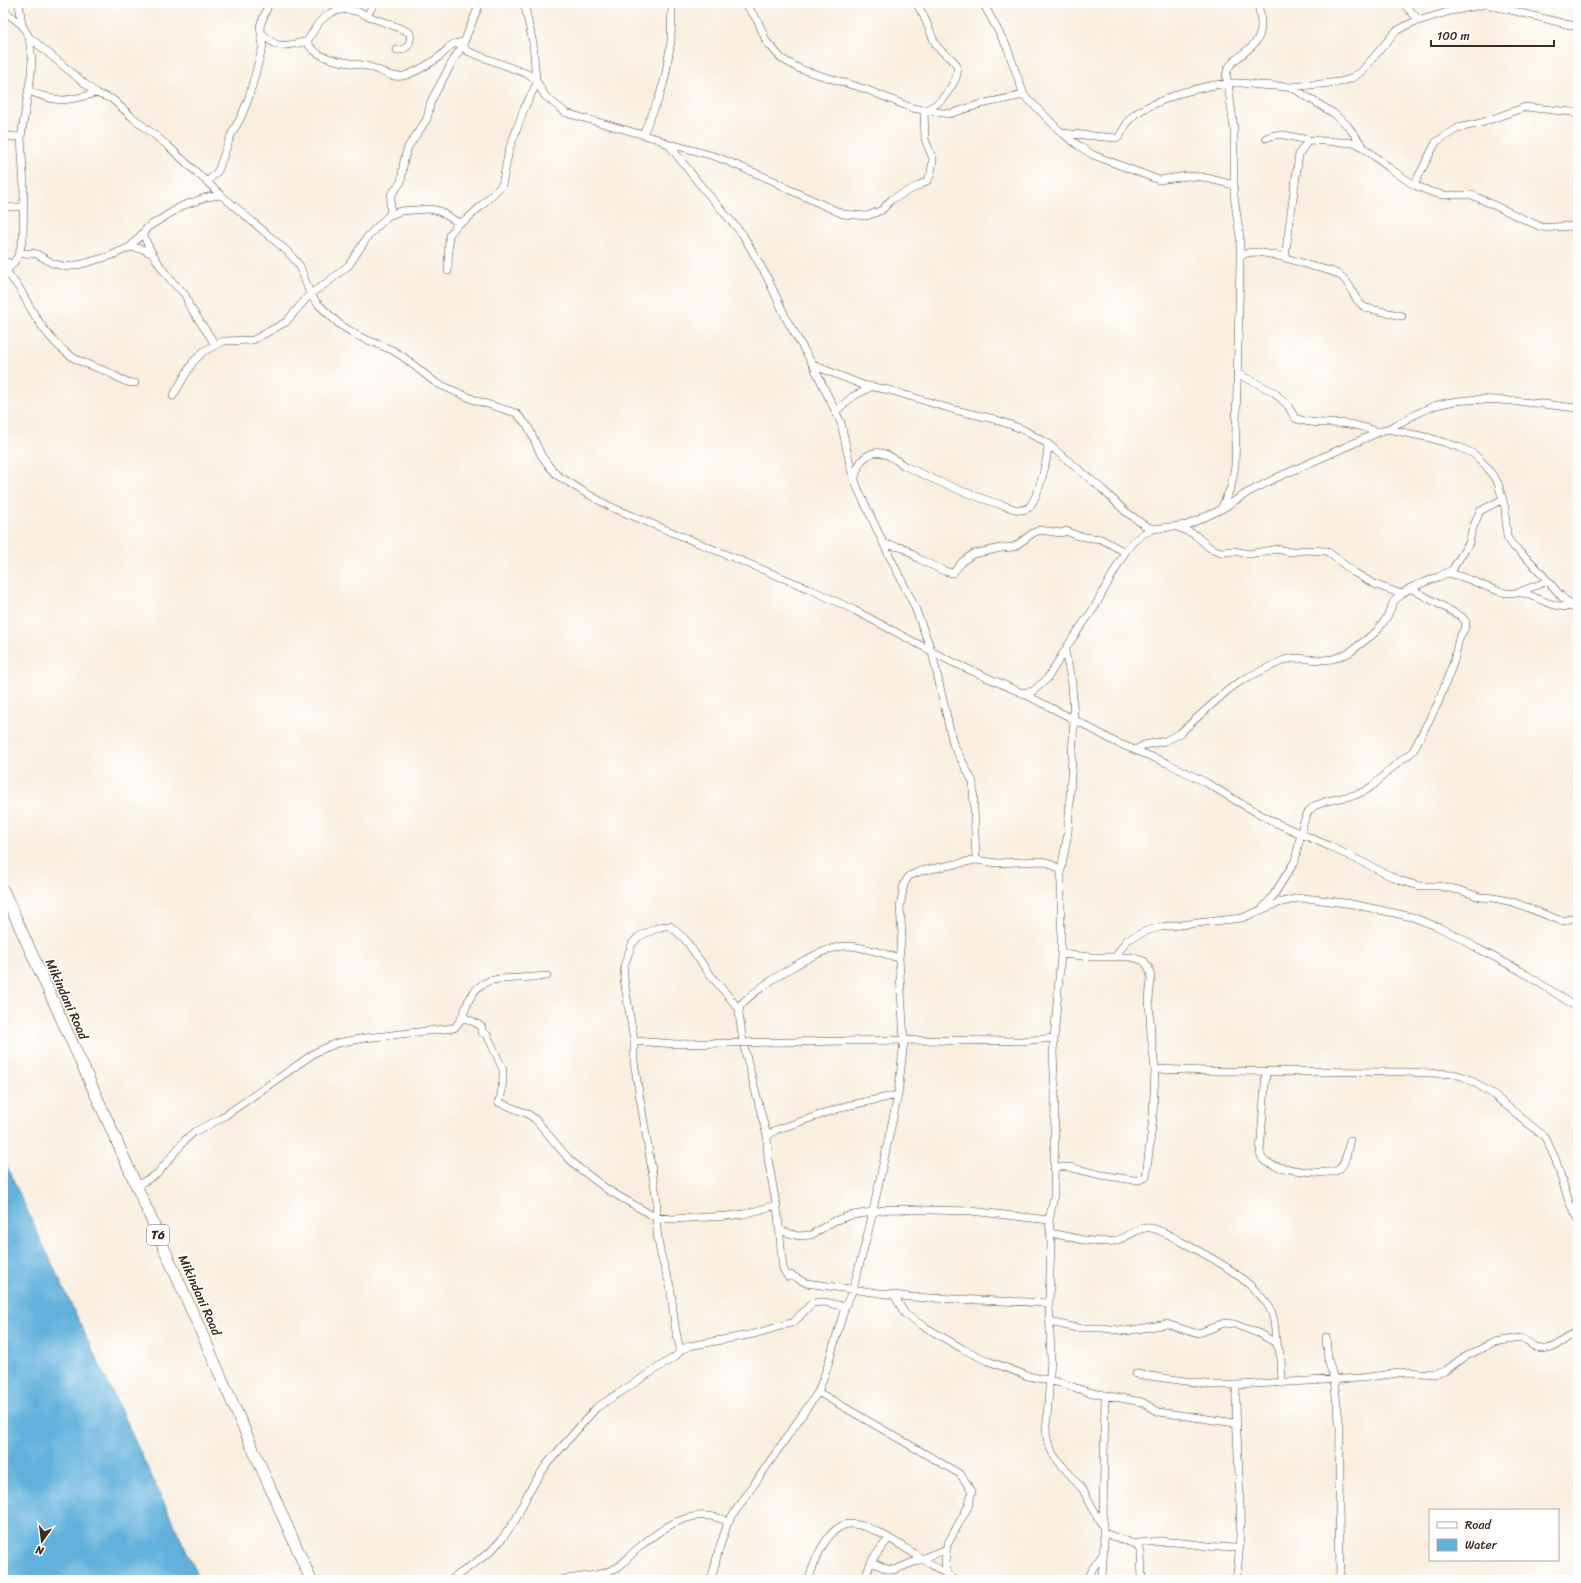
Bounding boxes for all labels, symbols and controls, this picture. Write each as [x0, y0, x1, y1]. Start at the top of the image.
scale bar [1431, 22, 1554, 48]
text: 100 m [1437, 25, 1470, 47]
street label: Mikindani Road [39, 955, 96, 1044]
road number: T6 [147, 1225, 169, 1245]
street label: Mikindani Road [172, 1251, 229, 1340]
legend [1429, 1509, 1559, 1561]
text: Road [1465, 1514, 1492, 1536]
north arrow [22, 1521, 62, 1561]
text: Water [1465, 1534, 1498, 1556]
text: N [33, 1540, 47, 1561]

